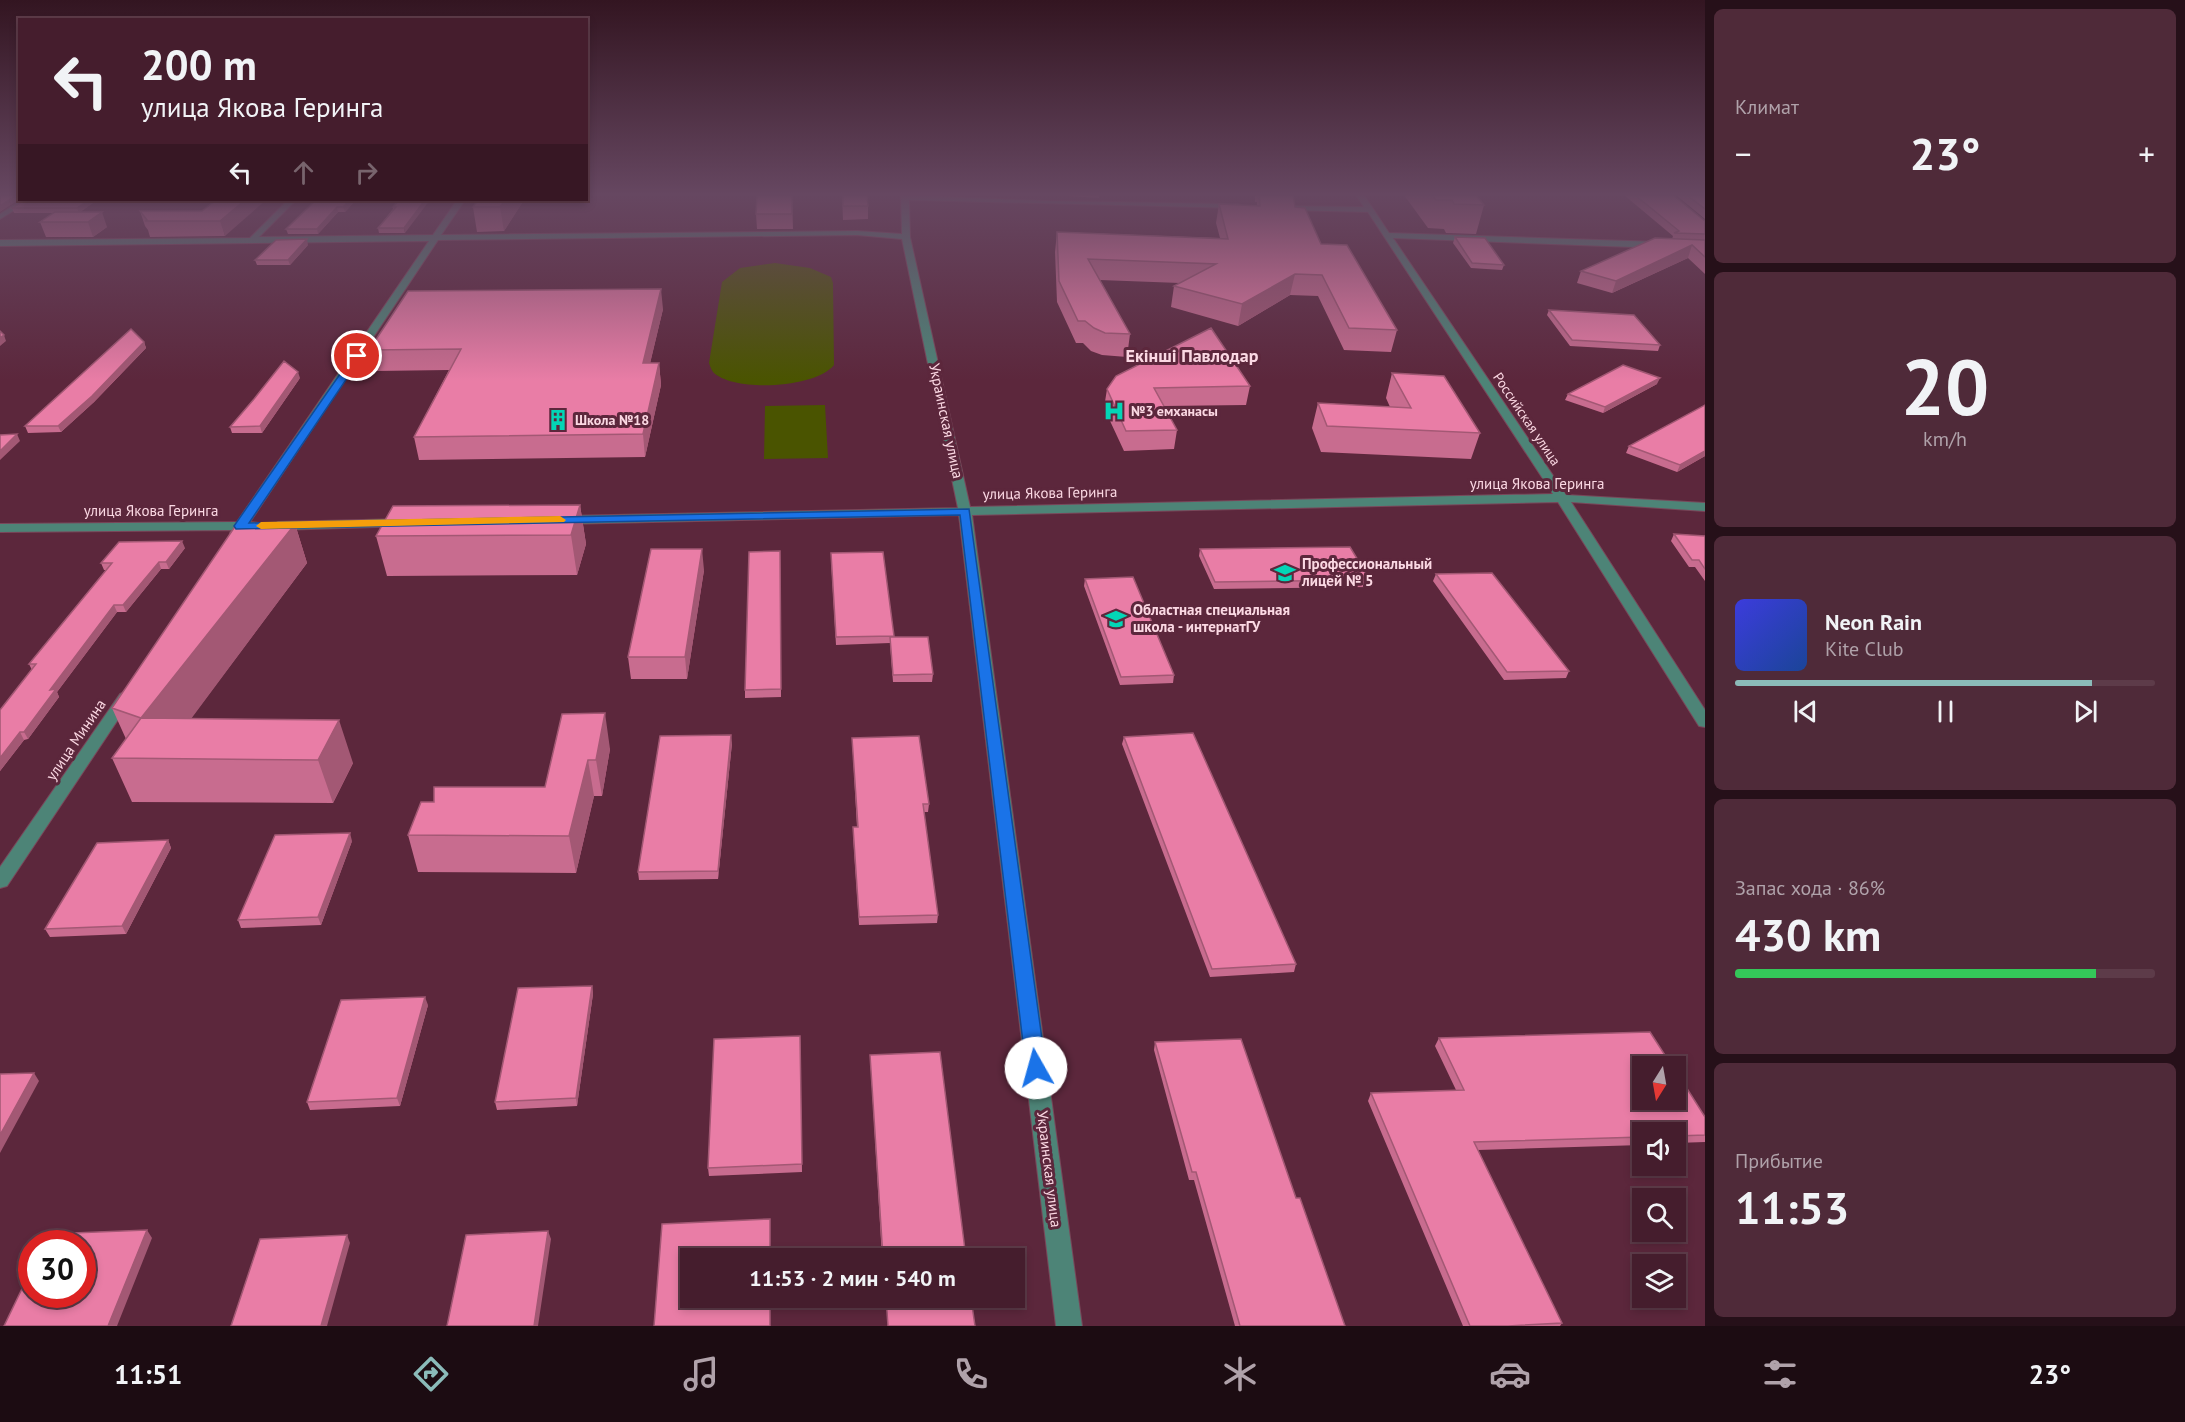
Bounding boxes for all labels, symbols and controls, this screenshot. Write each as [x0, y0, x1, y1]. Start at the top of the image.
text: 200 m [141, 37, 257, 92]
icon: left [42, 42, 120, 120]
text: улица Якова Геринга [141, 90, 383, 124]
text: Климат [1735, 94, 1799, 120]
text: 23° [1910, 124, 1980, 182]
text: − [1735, 132, 1752, 175]
text: + [2138, 132, 2155, 175]
icon: left [224, 156, 257, 189]
icon: ahead [287, 156, 320, 189]
icon: right [350, 156, 383, 189]
pin [331, 330, 382, 381]
text: 20 [1901, 336, 1989, 437]
icon: arrive [340, 339, 373, 372]
district label: Екінші Павлодар [1125, 344, 1259, 367]
street label: Украинская улица [925, 362, 968, 480]
street label: Российская улица [1489, 369, 1565, 469]
hospital icon: №3 емханасы [1102, 399, 1126, 423]
place label: №3 емханасы [1131, 402, 1218, 420]
building icon: Школа №18 [546, 408, 570, 432]
place label: Школа №18 [575, 411, 649, 429]
text: km/h [1923, 426, 1967, 452]
street label: улица Якова Геринга [1470, 474, 1604, 493]
street label: улица Якова Геринга [982, 482, 1117, 503]
street label: улица Якова Геринга [84, 501, 218, 520]
place label: Профессиональный лицей № 5 [1301, 554, 1432, 590]
school or university icon: Профессиональный лицей № 5 [1273, 561, 1297, 585]
place label: Областная специальная школа - интернатГУ [1133, 600, 1290, 636]
school or university icon: Областная специальная школа - интернатГУ [1104, 607, 1128, 631]
text: Neon Rain [1825, 608, 1922, 636]
text: Kite Club [1825, 636, 1903, 662]
street label: улица Минина [41, 695, 110, 784]
icon: previous [1789, 695, 1822, 728]
icon: pause [1929, 695, 1962, 728]
icon: next [2069, 695, 2102, 728]
text: Запас хода · 86% [1735, 875, 1885, 901]
text: 430 km [1735, 905, 1881, 963]
position arrow [1004, 1036, 1068, 1100]
north arrow [1632, 1056, 1686, 1110]
map controls [1632, 1056, 1686, 1308]
street label: Украинская улица [1033, 1110, 1066, 1228]
button: sound [1632, 1122, 1686, 1176]
text: Прибытие [1735, 1148, 1823, 1174]
text: 11:53 [1735, 1178, 1849, 1236]
button: search [1632, 1188, 1686, 1242]
speed limit sign: 30 [18, 1230, 96, 1308]
button: layers [1632, 1254, 1686, 1308]
text: 11:53 · 2 мин · 540 m [749, 1264, 956, 1292]
icon: directions [410, 1353, 452, 1395]
icon: music [680, 1353, 722, 1395]
icon: phone [950, 1353, 992, 1395]
icon: climate [1219, 1353, 1261, 1395]
icon: car [1489, 1353, 1531, 1395]
icon: filters [1759, 1353, 1801, 1395]
text: 11:51 [114, 1357, 182, 1391]
text: 23° [2029, 1357, 2071, 1391]

